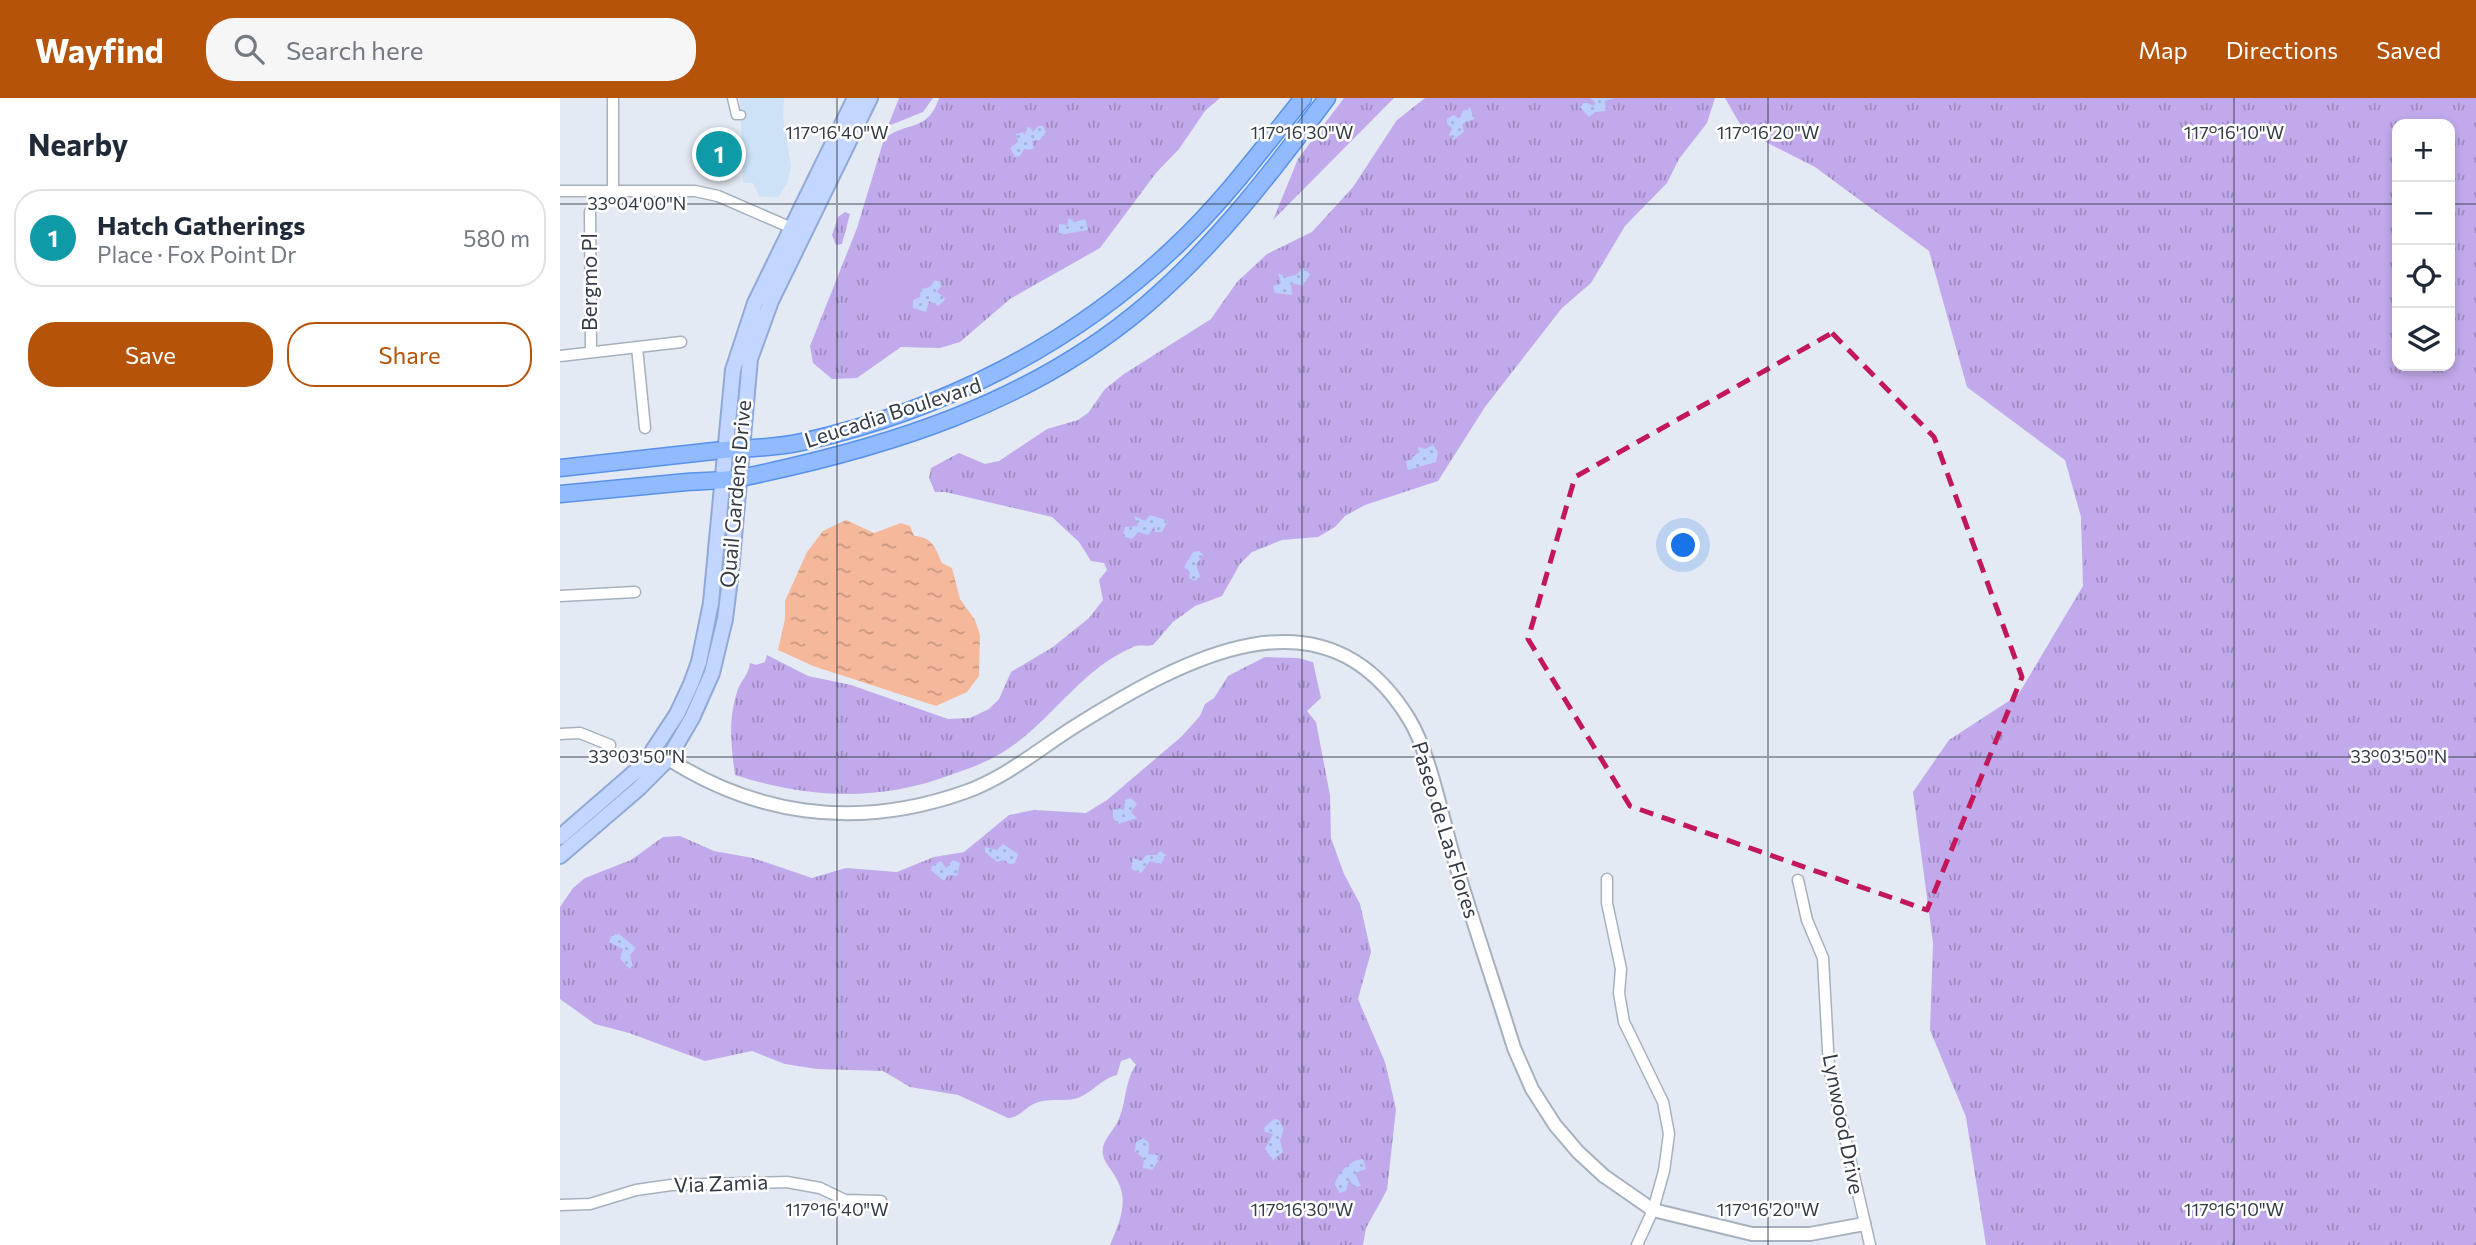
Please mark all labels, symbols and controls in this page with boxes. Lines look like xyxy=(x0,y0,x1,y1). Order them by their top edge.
search box xyxy=(206,18,696,81)
text: Wayfind xyxy=(35,29,164,70)
icon: search xyxy=(230,30,268,68)
text: Search here xyxy=(286,34,423,65)
text: Map xyxy=(2138,35,2188,64)
text: Directions xyxy=(2226,35,2338,64)
text: Saved xyxy=(2376,35,2441,64)
map controls xyxy=(2392,119,2455,371)
button: + xyxy=(2392,119,2455,182)
text: 117°16'40"W xyxy=(785,121,889,143)
text: 117°16'30"W xyxy=(1251,121,1353,143)
text: 117°16'20"W xyxy=(1717,121,1819,143)
text: 117°16'10"W xyxy=(2184,121,2284,143)
text: Nearby xyxy=(28,125,128,162)
pin: 1 xyxy=(696,128,742,180)
button: − xyxy=(2392,182,2455,245)
text: 33°04'00"N xyxy=(588,192,686,214)
text: Hatch Gatherings xyxy=(97,209,305,240)
text: 1 xyxy=(48,224,58,252)
text: 580 m xyxy=(463,224,530,252)
street label: Bergmo Pl xyxy=(576,233,601,331)
text: Place · Fox Point Dr xyxy=(97,240,296,268)
button: locate xyxy=(2392,245,2455,308)
button: layers xyxy=(2392,308,2455,371)
button: Save xyxy=(28,322,273,387)
button: Share xyxy=(287,322,532,387)
street label: Leucadia Boulevard xyxy=(801,371,984,452)
street label: Quail Gardens Drive xyxy=(714,399,755,589)
your location xyxy=(1666,528,1700,562)
street label: Paseo de Las Flores xyxy=(1408,738,1485,921)
text: 33°03'50"N xyxy=(589,745,685,767)
text: 33°03'50"N xyxy=(2351,745,2447,767)
street label: Lynwood Drive xyxy=(1819,1051,1870,1196)
street label: Via Zamia xyxy=(673,1168,769,1197)
text: 117°16'40"W xyxy=(785,1198,889,1220)
text: 117°16'30"W xyxy=(1251,1198,1353,1220)
text: 117°16'20"W xyxy=(1717,1198,1819,1220)
text: 117°16'10"W xyxy=(2184,1198,2284,1220)

